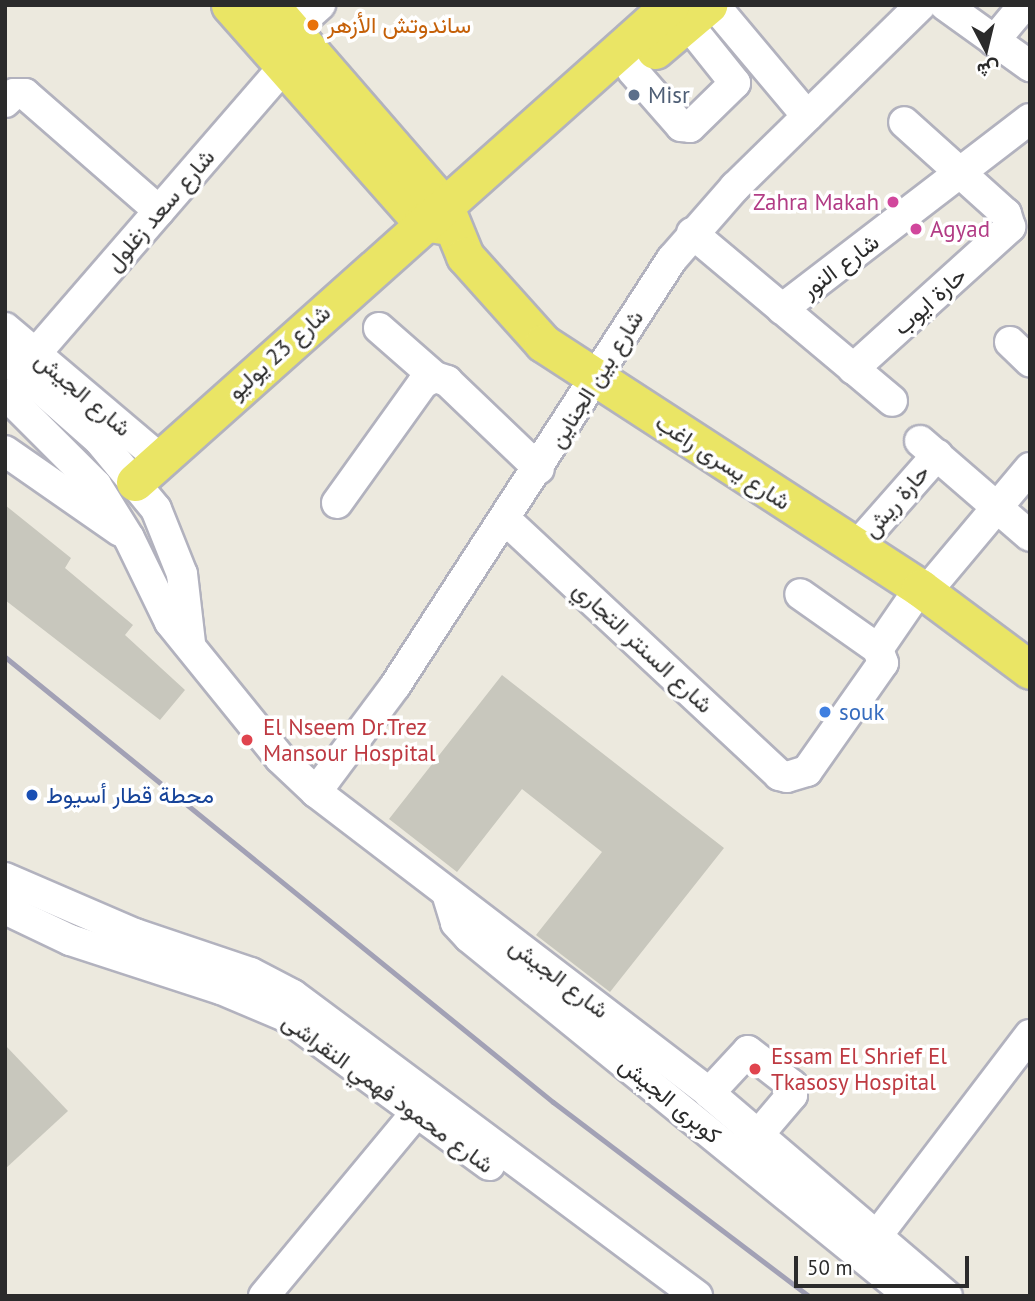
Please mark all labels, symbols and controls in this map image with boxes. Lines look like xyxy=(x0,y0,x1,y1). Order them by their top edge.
place label: ساندوتش الأزهر xyxy=(327,11,471,39)
north arrow xyxy=(951,14,1021,84)
marker: ساندوتش الأزهر xyxy=(305,17,321,33)
text: ش xyxy=(976,57,1001,83)
place label: Misr xyxy=(648,81,690,109)
marker: Misr xyxy=(626,87,642,103)
street label: شارع سعد زغلول xyxy=(100,143,220,277)
place label: Zahra Makah xyxy=(753,188,879,216)
marker: Zahra Makah xyxy=(885,194,901,210)
place label: Agyad xyxy=(930,215,990,243)
marker: Agyad xyxy=(908,221,924,237)
street label: شارع النور xyxy=(796,228,884,304)
street label: حارة ايوب xyxy=(888,261,972,341)
street label: شارع 23 يوليو xyxy=(222,299,336,405)
street label: شارع بين الجناين xyxy=(543,305,649,453)
street label: شارع الجيش xyxy=(29,346,137,442)
street label: شارع يسرى راغب xyxy=(650,408,796,516)
street label: حارة ريش xyxy=(857,459,935,543)
street label: شارع السنتر التجاري xyxy=(567,575,719,719)
place label: souk xyxy=(839,698,884,726)
marker: souk xyxy=(817,704,833,720)
place label: El Nseem Dr.Trez Mansour Hospital xyxy=(263,713,436,767)
marker: El Nseem Dr.Trez Mansour Hospital xyxy=(237,730,257,750)
place label: محطة قطار أسيوط xyxy=(46,781,214,809)
marker: محطة قطار أسيوط xyxy=(24,787,40,803)
street label: شارع الجيش xyxy=(504,932,614,1024)
street label: شارع محمود فهمي النقراشى xyxy=(277,1007,499,1179)
place label: Essam El Shrief El Tkasosy Hospital xyxy=(771,1042,947,1096)
street label: كوبرى الجيش xyxy=(614,1051,726,1149)
marker: Essam El Shrief El Tkasosy Hospital xyxy=(745,1059,765,1079)
scale bar xyxy=(797,1242,972,1286)
text: 50 m xyxy=(807,1254,853,1281)

